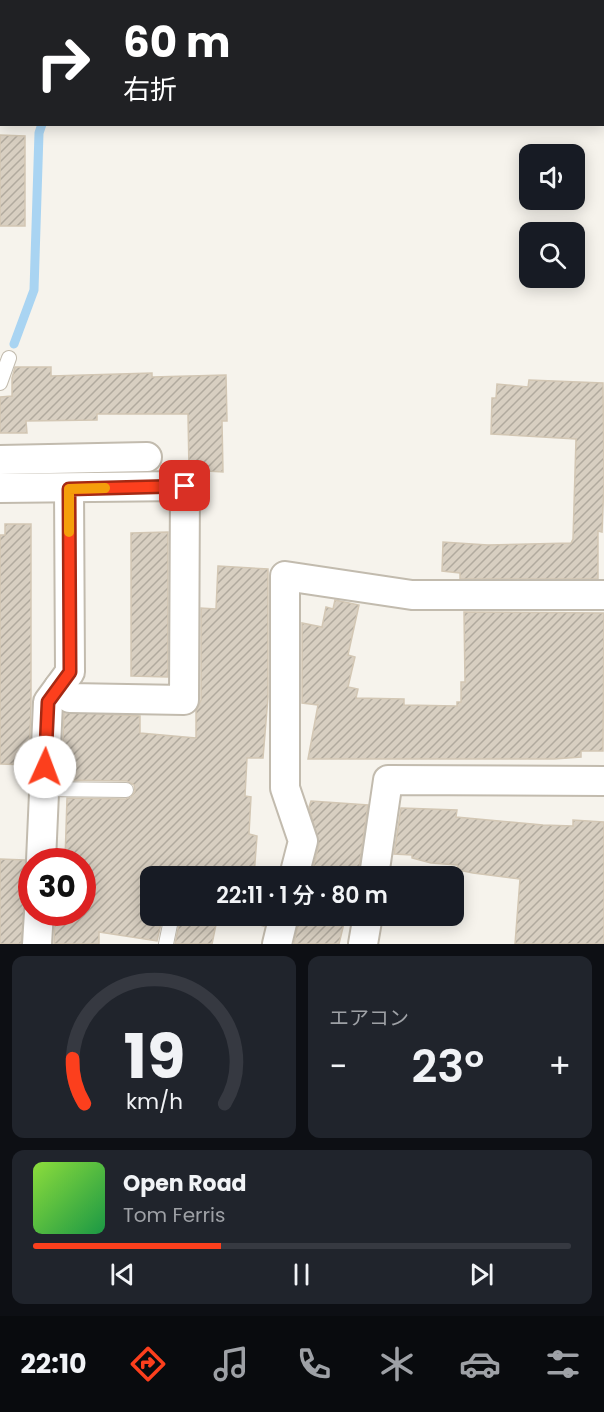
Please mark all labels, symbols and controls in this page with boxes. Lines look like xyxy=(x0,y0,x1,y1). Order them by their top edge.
text: 60 m xyxy=(123,13,231,72)
icon: right xyxy=(24,24,102,102)
text: 右折 xyxy=(123,71,177,108)
map controls xyxy=(519,144,585,288)
button: sound xyxy=(519,144,585,210)
button: search xyxy=(519,222,585,288)
pin xyxy=(159,460,210,511)
icon: arrive xyxy=(168,469,201,502)
position arrow xyxy=(13,735,77,799)
speed limit sign: 30 xyxy=(18,848,96,926)
text: 22:11 · 1 分 · 80 m xyxy=(216,880,388,911)
text: エアコン xyxy=(329,1004,409,1032)
text: 19 xyxy=(123,1012,185,1100)
text: 23° xyxy=(411,1035,484,1098)
text: − xyxy=(329,1043,347,1090)
text: + xyxy=(548,1043,571,1090)
text: km/h xyxy=(125,1086,183,1117)
text: Open Road xyxy=(123,1168,247,1199)
text: Tom Ferris xyxy=(123,1201,225,1229)
icon: previous xyxy=(106,1258,139,1291)
icon: pause xyxy=(285,1258,318,1291)
icon: next xyxy=(465,1258,498,1291)
icon: directions xyxy=(127,1343,169,1385)
icon: music xyxy=(210,1343,252,1385)
icon: phone xyxy=(293,1343,335,1385)
icon: climate xyxy=(376,1343,418,1385)
icon: car xyxy=(459,1343,501,1385)
icon: filters xyxy=(542,1343,584,1385)
text: 22:10 xyxy=(20,1345,87,1382)

